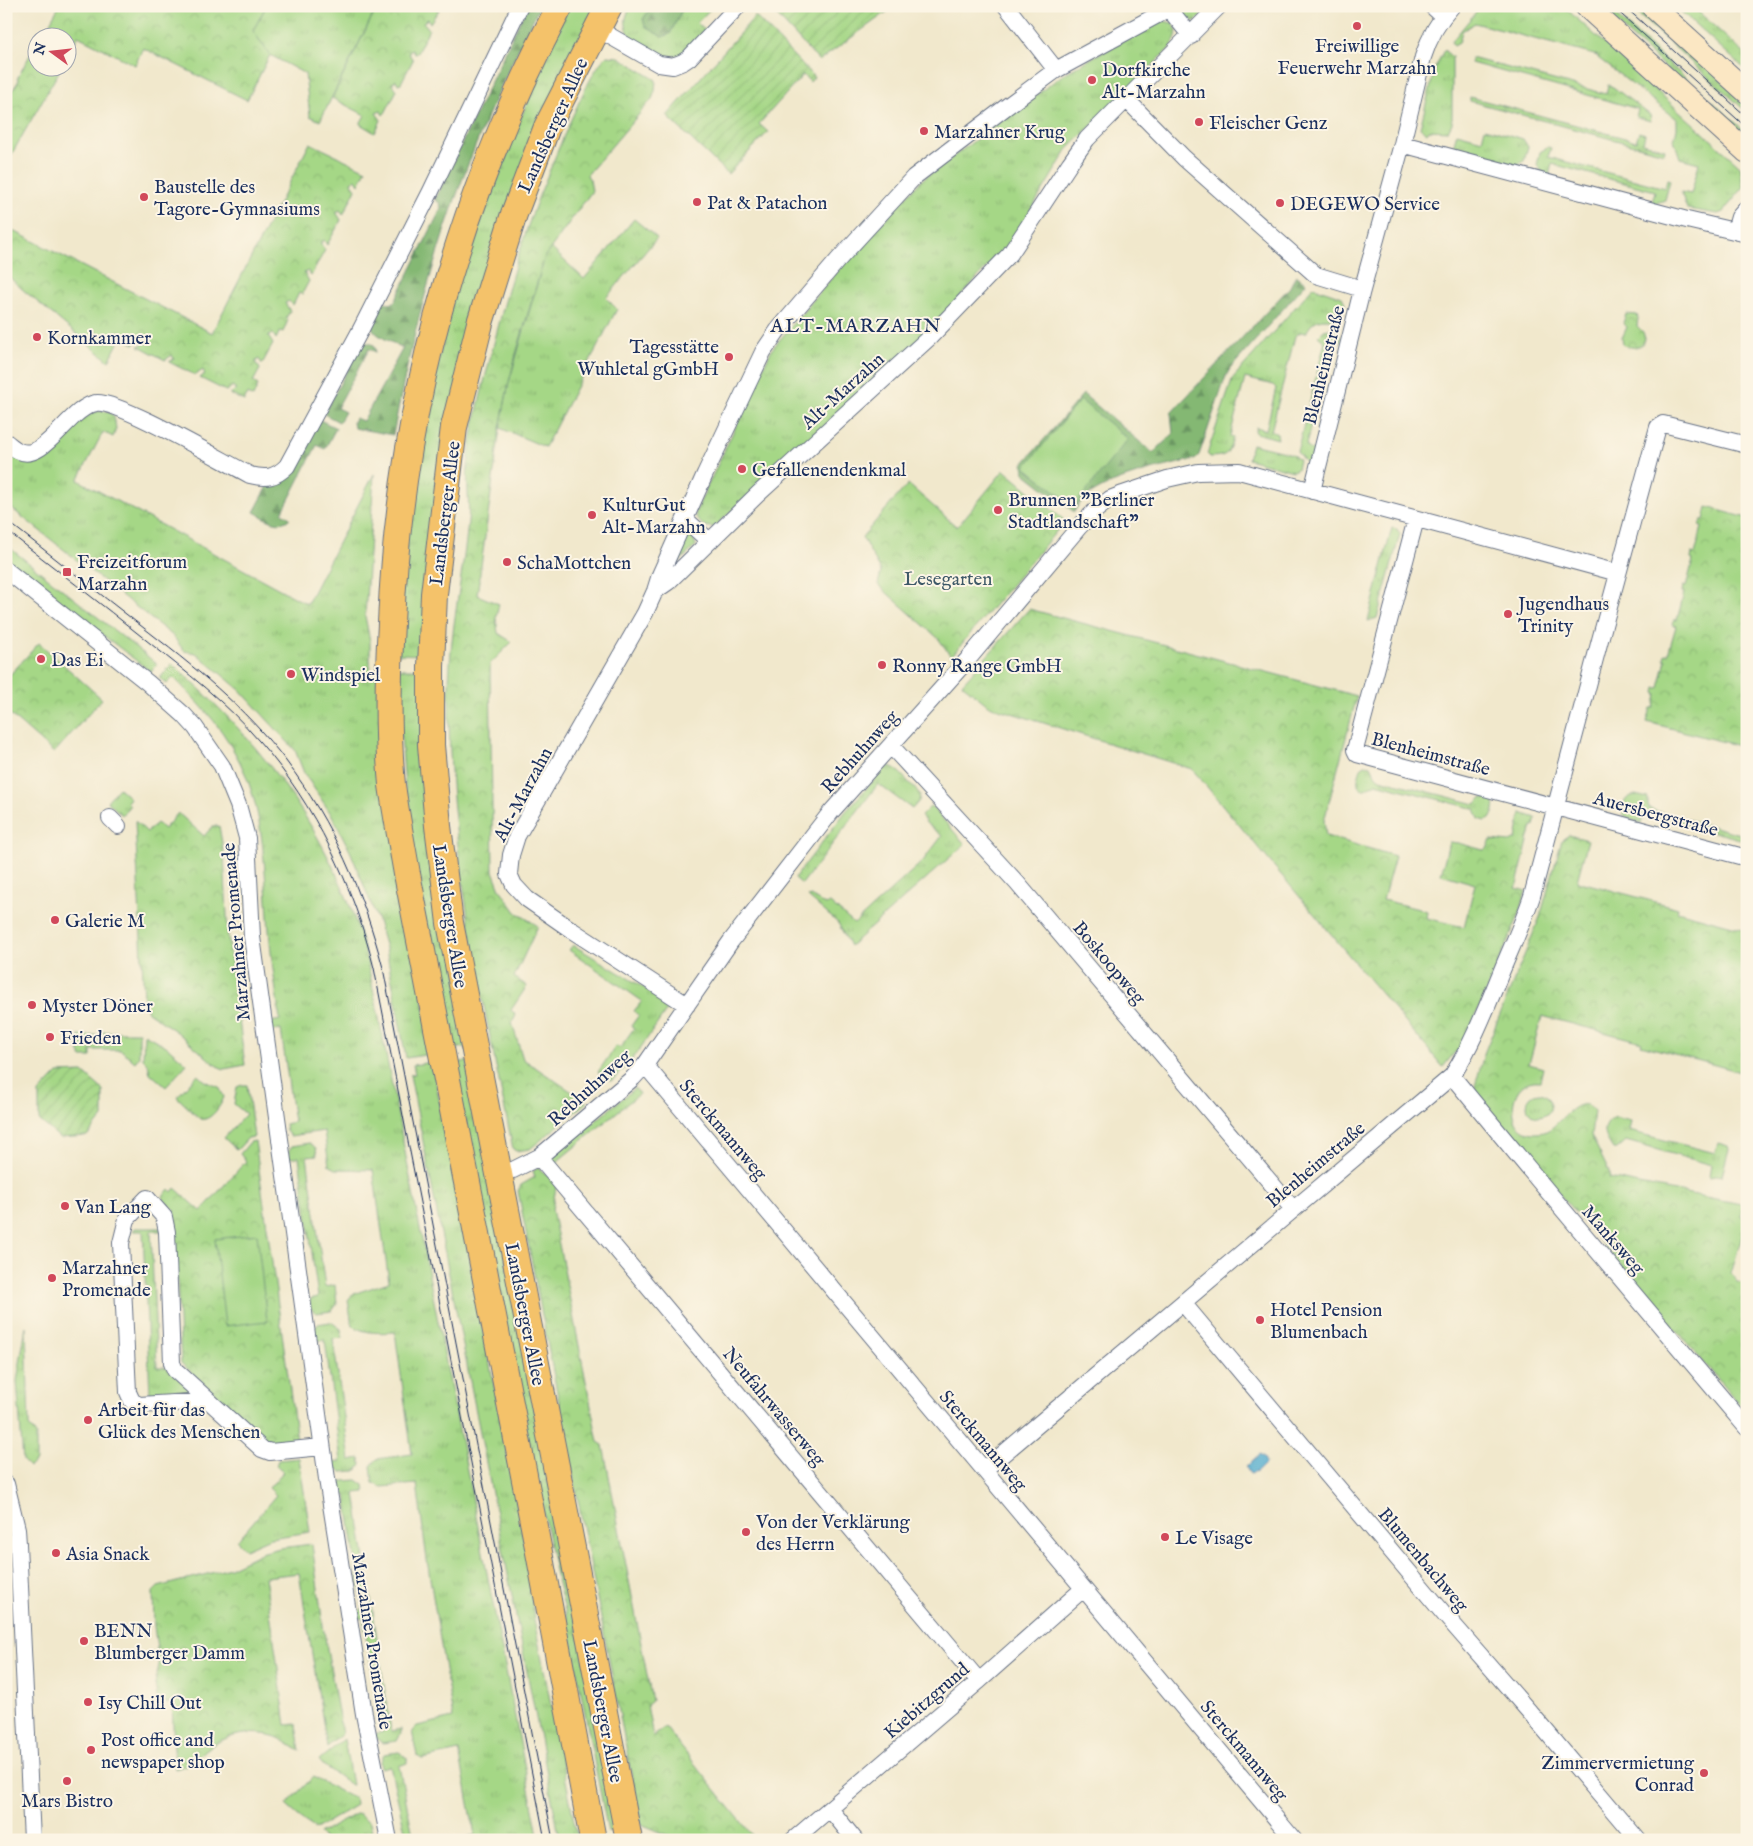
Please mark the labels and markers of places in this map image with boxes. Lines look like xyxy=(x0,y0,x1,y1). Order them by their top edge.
marker: Freiwillige Feuerwehr Marzahn xyxy=(1351,20,1363,32)
place label: Freiwillige Feuerwehr Marzahn xyxy=(1278,35,1436,81)
place label: Dorfkirche Alt-Marzahn xyxy=(1101,59,1206,105)
marker: Dorfkirche Alt-Marzahn xyxy=(1086,74,1098,86)
place label: Fleischer Genz xyxy=(1209,112,1328,136)
marker: Fleischer Genz xyxy=(1193,116,1205,128)
place label: Marzahner Krug xyxy=(934,121,1066,145)
marker: Marzahner Krug xyxy=(918,125,930,137)
place label: Baustelle des Tagore-Gymnasiums xyxy=(154,176,320,222)
marker: Baustelle des Tagore-Gymnasiums xyxy=(138,191,150,203)
place label: Pat & Patachon xyxy=(707,192,827,216)
place label: DEGEWO Service xyxy=(1290,193,1440,217)
marker: Pat & Patachon xyxy=(691,196,703,208)
marker: DEGEWO Service xyxy=(1274,197,1286,209)
place label: Kornkammer xyxy=(47,327,151,351)
marker: Kornkammer xyxy=(31,331,43,343)
place label: Tagesstätte Wuhletal gGmbH xyxy=(577,336,719,382)
marker: Tagesstätte Wuhletal gGmbH xyxy=(723,351,735,363)
place label: Gefallenendenkmal xyxy=(752,459,907,483)
marker: Gefallenendenkmal xyxy=(736,463,748,475)
place label: Brunnen "Berliner Stadtlandschaft" xyxy=(1008,489,1155,535)
place label: KulturGut Alt-Marzahn xyxy=(601,494,706,540)
marker: Brunnen "Berliner Stadtlandschaft" xyxy=(992,504,1004,516)
marker: KulturGut Alt-Marzahn xyxy=(586,509,598,521)
place label: Freizeitforum Marzahn xyxy=(77,551,187,597)
place label: SchaMottchen xyxy=(517,552,631,576)
marker: SchaMottchen xyxy=(501,556,513,568)
marker: Freizeitforum Marzahn xyxy=(61,566,73,578)
place label: Jugendhaus Trinity xyxy=(1516,593,1609,639)
marker: Jugendhaus Trinity xyxy=(1502,608,1514,620)
place label: Das Ei xyxy=(51,649,104,673)
marker: Das Ei xyxy=(35,653,47,665)
place label: Ronny Range GmbH xyxy=(892,655,1062,679)
marker: Ronny Range GmbH xyxy=(876,659,888,671)
place label: Windspiel xyxy=(301,664,381,688)
marker: Windspiel xyxy=(285,668,297,680)
place label: Galerie M xyxy=(65,910,145,934)
marker: Galerie M xyxy=(49,914,61,926)
place label: Myster Döner xyxy=(42,995,153,1019)
marker: Myster Döner xyxy=(26,999,38,1011)
place label: Frieden xyxy=(60,1027,121,1051)
marker: Frieden xyxy=(44,1031,56,1043)
place label: Van Lang xyxy=(74,1196,152,1220)
marker: Van Lang xyxy=(59,1200,71,1212)
place label: Marzahner Promenade xyxy=(62,1257,151,1303)
marker: Marzahner Promenade xyxy=(46,1272,58,1284)
place label: Hotel Pension Blumenbach xyxy=(1270,1299,1382,1345)
marker: Hotel Pension Blumenbach xyxy=(1254,1314,1266,1326)
place label: Arbeit für das Glück des Menschen xyxy=(97,1399,260,1445)
marker: Arbeit für das Glück des Menschen xyxy=(82,1414,94,1426)
place label: Von der Verklärung des Herrn xyxy=(755,1511,910,1557)
marker: Von der Verklärung des Herrn xyxy=(740,1526,752,1538)
place label: Le Visage xyxy=(1175,1527,1253,1551)
marker: Le Visage xyxy=(1159,1531,1171,1543)
place label: Asia Snack xyxy=(65,1543,150,1567)
marker: Asia Snack xyxy=(50,1547,62,1559)
place label: BENN Blumberger Damm xyxy=(94,1620,245,1666)
marker: BENN Blumberger Damm xyxy=(78,1635,90,1647)
place label: Isy Chill Out xyxy=(98,1692,202,1716)
marker: Isy Chill Out xyxy=(82,1696,94,1708)
place label: Post office and newspaper shop xyxy=(101,1729,225,1775)
marker: Post office and newspaper shop xyxy=(85,1744,97,1756)
place label: Zimmervermietung Conrad xyxy=(1541,1752,1695,1798)
marker: Zimmervermietung Conrad xyxy=(1698,1767,1710,1779)
marker: Mars Bistro xyxy=(61,1775,73,1787)
place label: Mars Bistro xyxy=(21,1790,113,1814)

